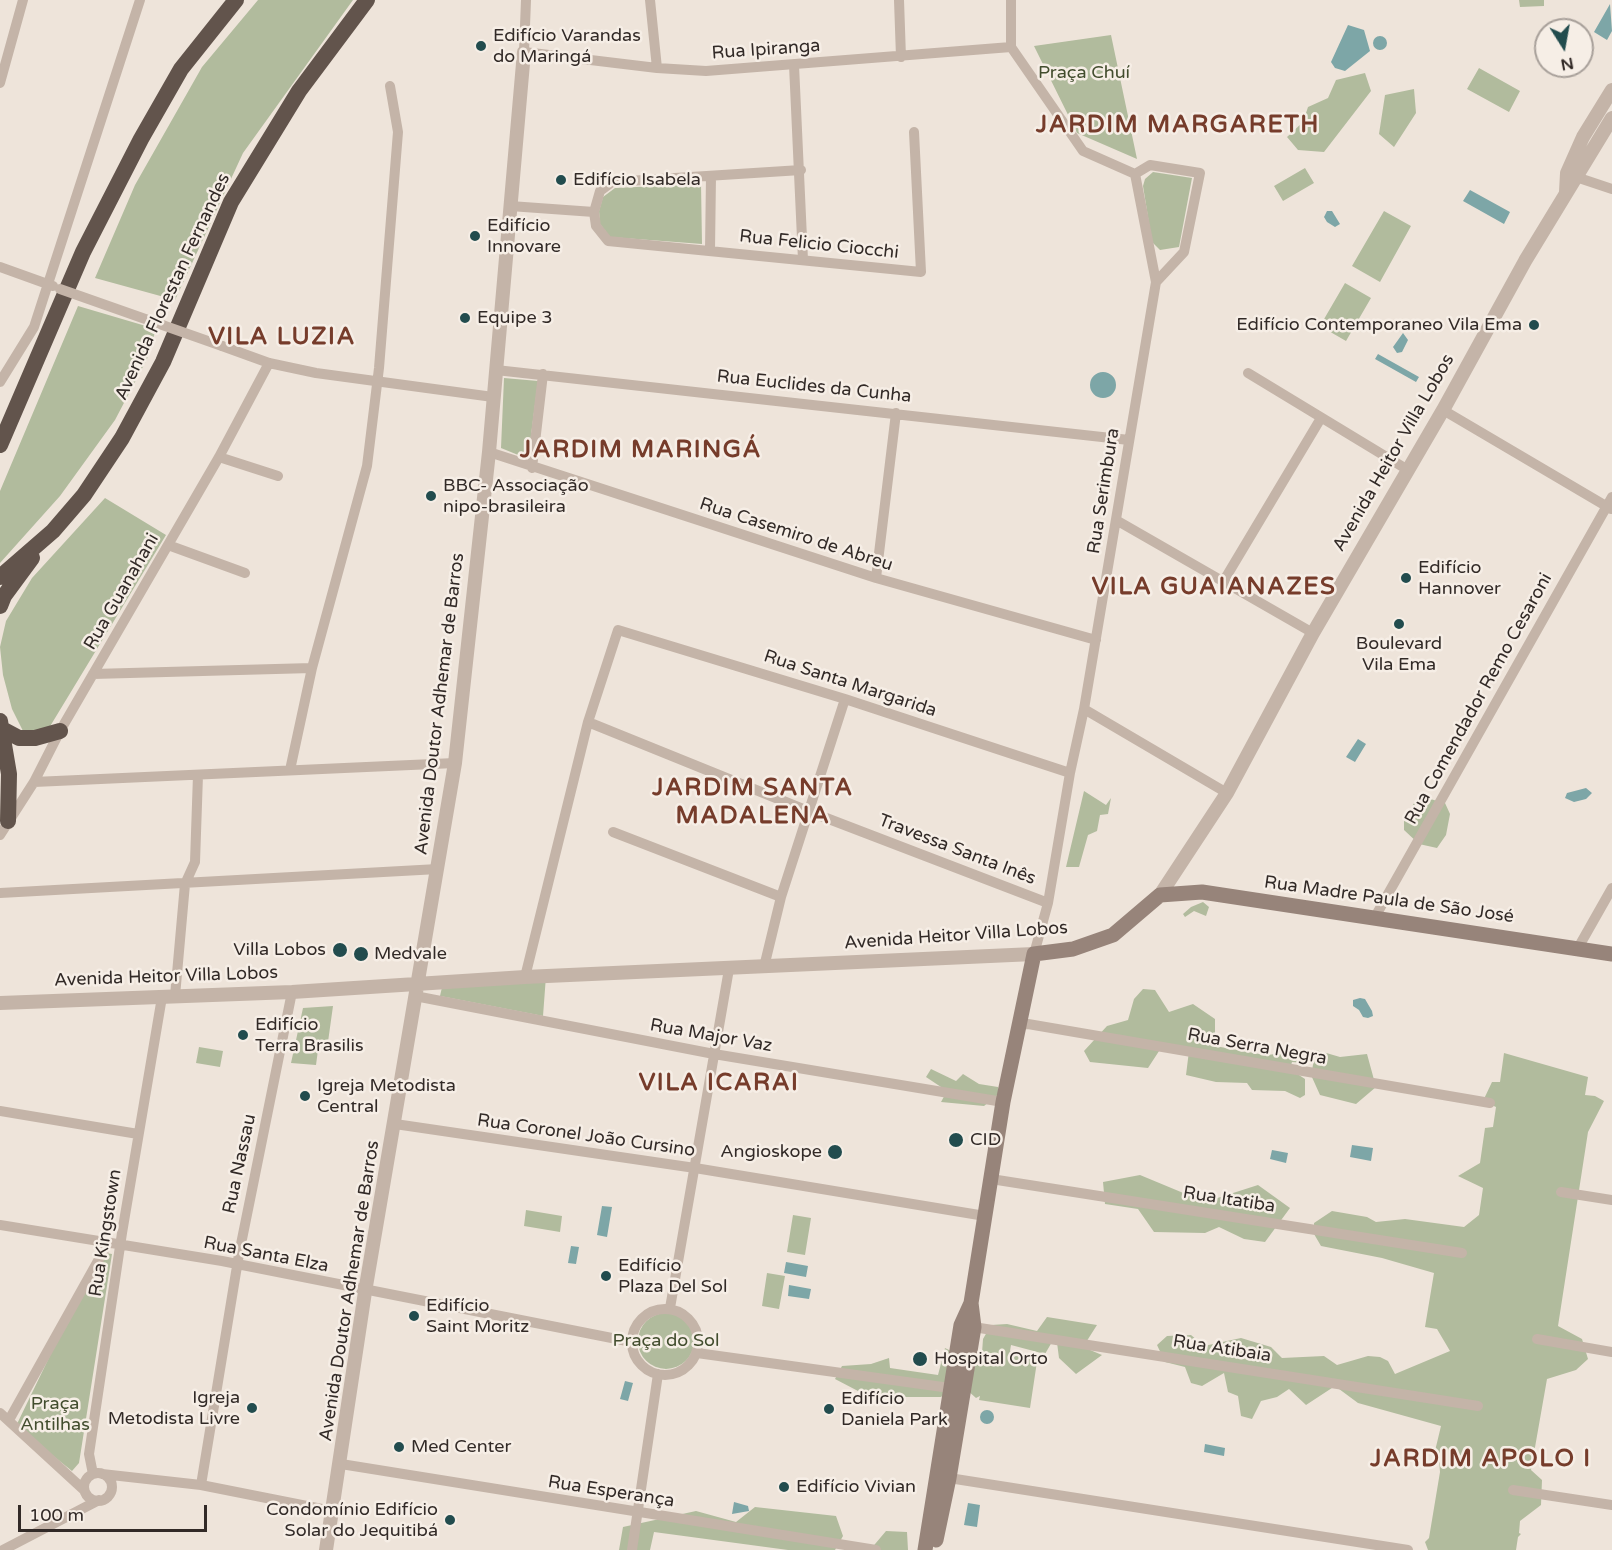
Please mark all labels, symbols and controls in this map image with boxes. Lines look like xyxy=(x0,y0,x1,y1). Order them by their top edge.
north arrow xyxy=(1534,18,1594,78)
place label: Edifício Varandas do Maringá xyxy=(493,25,641,68)
street label: Rua Ipiranga xyxy=(711,35,821,65)
marker: Edifício Varandas do Maringá xyxy=(474,39,488,53)
text: N xyxy=(1559,53,1575,75)
park label: Praça Chuí xyxy=(1038,62,1130,84)
district label: JARDIM MARGARETH xyxy=(1036,112,1320,140)
place label: Edifício Isabela xyxy=(573,169,701,191)
street label: Avenida Florestan Fernandes xyxy=(111,170,235,404)
marker: Edifício Isabela xyxy=(554,173,568,187)
place label: Edifício Innovare xyxy=(487,215,561,258)
street label: Rua Felicio Ciocchi xyxy=(738,226,900,264)
marker: Edifício Innovare xyxy=(468,229,482,243)
place label: Equipe 3 xyxy=(477,307,553,329)
marker: Equipe 3 xyxy=(458,311,472,325)
place label: Edifício Contemporaneo Vila Ema xyxy=(1236,314,1522,336)
marker: Edifício Contemporaneo Vila Ema xyxy=(1527,318,1541,332)
district label: VILA LUZIA xyxy=(208,324,356,352)
street label: Avenida Heitor Villa Lobos xyxy=(1329,351,1459,555)
street label: Rua Euclides da Cunha xyxy=(716,366,912,408)
street label: Rua Serimbura xyxy=(1083,427,1125,555)
district label: JARDIM MARINGÁ xyxy=(520,437,762,465)
place label: BBC- Associação nipo-brasileira xyxy=(443,475,589,518)
marker: BBC- Associação nipo-brasileira xyxy=(424,489,438,503)
street label: Rua Casemiro de Abreu xyxy=(697,494,895,576)
street label: Rua Guanahani xyxy=(80,530,164,654)
street label: Avenida Doutor Adhemar de Barros xyxy=(411,552,469,856)
place label: Edifício Hannover xyxy=(1418,557,1501,600)
street label: Rua Comendador Remo Cesaroni xyxy=(1401,570,1557,828)
marker: Edifício Hannover xyxy=(1399,571,1413,585)
district label: VILA GUAIANAZES xyxy=(1092,574,1336,602)
marker: Boulevard Vila Ema xyxy=(1392,617,1406,631)
place label: Boulevard Vila Ema xyxy=(1356,633,1442,676)
street label: Rua Santa Margarida xyxy=(761,646,939,722)
district label: JARDIM SANTA MADALENA xyxy=(652,775,854,831)
street label: Travessa Santa Inês xyxy=(875,810,1039,890)
street label: Rua Madre Paula de São José xyxy=(1263,872,1515,928)
street label: Avenida Heitor Villa Lobos xyxy=(843,917,1069,955)
place label: Villa Lobos xyxy=(233,939,326,961)
marker: Villa Lobos xyxy=(331,941,349,959)
place label: Medvale xyxy=(374,943,447,965)
marker: Medvale xyxy=(352,945,370,963)
street label: Avenida Heitor Villa Lobos xyxy=(54,962,278,992)
place label: Edifício Terra Brasilis xyxy=(255,1014,364,1056)
street label: Rua Major Vaz xyxy=(648,1015,774,1057)
street label: Rua Serra Negra xyxy=(1186,1024,1328,1070)
marker: Edifício Terra Brasilis xyxy=(236,1028,250,1042)
district label: VILA ICARAI xyxy=(639,1070,799,1098)
place label: Igreja Metodista Central xyxy=(317,1075,456,1118)
marker: Igreja Metodista Central xyxy=(298,1089,312,1103)
street label: Rua Coronel João Cursino xyxy=(476,1110,696,1162)
street label: Rua Nassau xyxy=(219,1112,261,1216)
place label: CID xyxy=(970,1129,1001,1151)
marker: CID xyxy=(947,1131,965,1149)
street label: Avenida Doutor Adhemar de Barros xyxy=(316,1139,384,1443)
place label: Angioskope xyxy=(720,1141,822,1163)
marker: Angioskope xyxy=(826,1143,844,1161)
street label: Rua Kingstown xyxy=(85,1168,127,1298)
street label: Rua Itatiba xyxy=(1181,1182,1277,1218)
street label: Rua Santa Elza xyxy=(201,1232,331,1278)
place label: Edifício Plaza Del Sol xyxy=(618,1255,727,1298)
marker: Edifício Plaza Del Sol xyxy=(599,1269,613,1283)
place label: Edifício Saint Moritz xyxy=(426,1295,529,1338)
marker: Edifício Saint Moritz xyxy=(407,1309,421,1323)
park label: Praça do Sol xyxy=(613,1330,719,1352)
street label: Rua Atibaia xyxy=(1171,1331,1273,1367)
place label: Hospital Orto xyxy=(934,1348,1048,1370)
marker: Hospital Orto xyxy=(911,1350,929,1368)
place label: Igreja Metodista Livre xyxy=(108,1387,240,1430)
place label: Edifício Daniela Park xyxy=(841,1388,948,1430)
park label: Praça Antilhas xyxy=(20,1393,90,1436)
marker: Igreja Metodista Livre xyxy=(245,1401,259,1415)
marker: Edifício Daniela Park xyxy=(822,1402,836,1416)
place label: Med Center xyxy=(411,1436,511,1458)
marker: Med Center xyxy=(392,1440,406,1454)
district label: JARDIM APOLO I xyxy=(1370,1446,1592,1474)
street label: Rua Esperança xyxy=(546,1471,676,1513)
place label: Edifício Vivian xyxy=(796,1476,916,1498)
marker: Edifício Vivian xyxy=(777,1480,791,1494)
scale bar xyxy=(21,1493,210,1531)
place label: Condomínio Edifício Solar do Jequitibá xyxy=(266,1499,438,1541)
text: 100 m xyxy=(29,1504,84,1526)
marker: Condomínio Edifício Solar do Jequitibá xyxy=(443,1513,457,1527)

